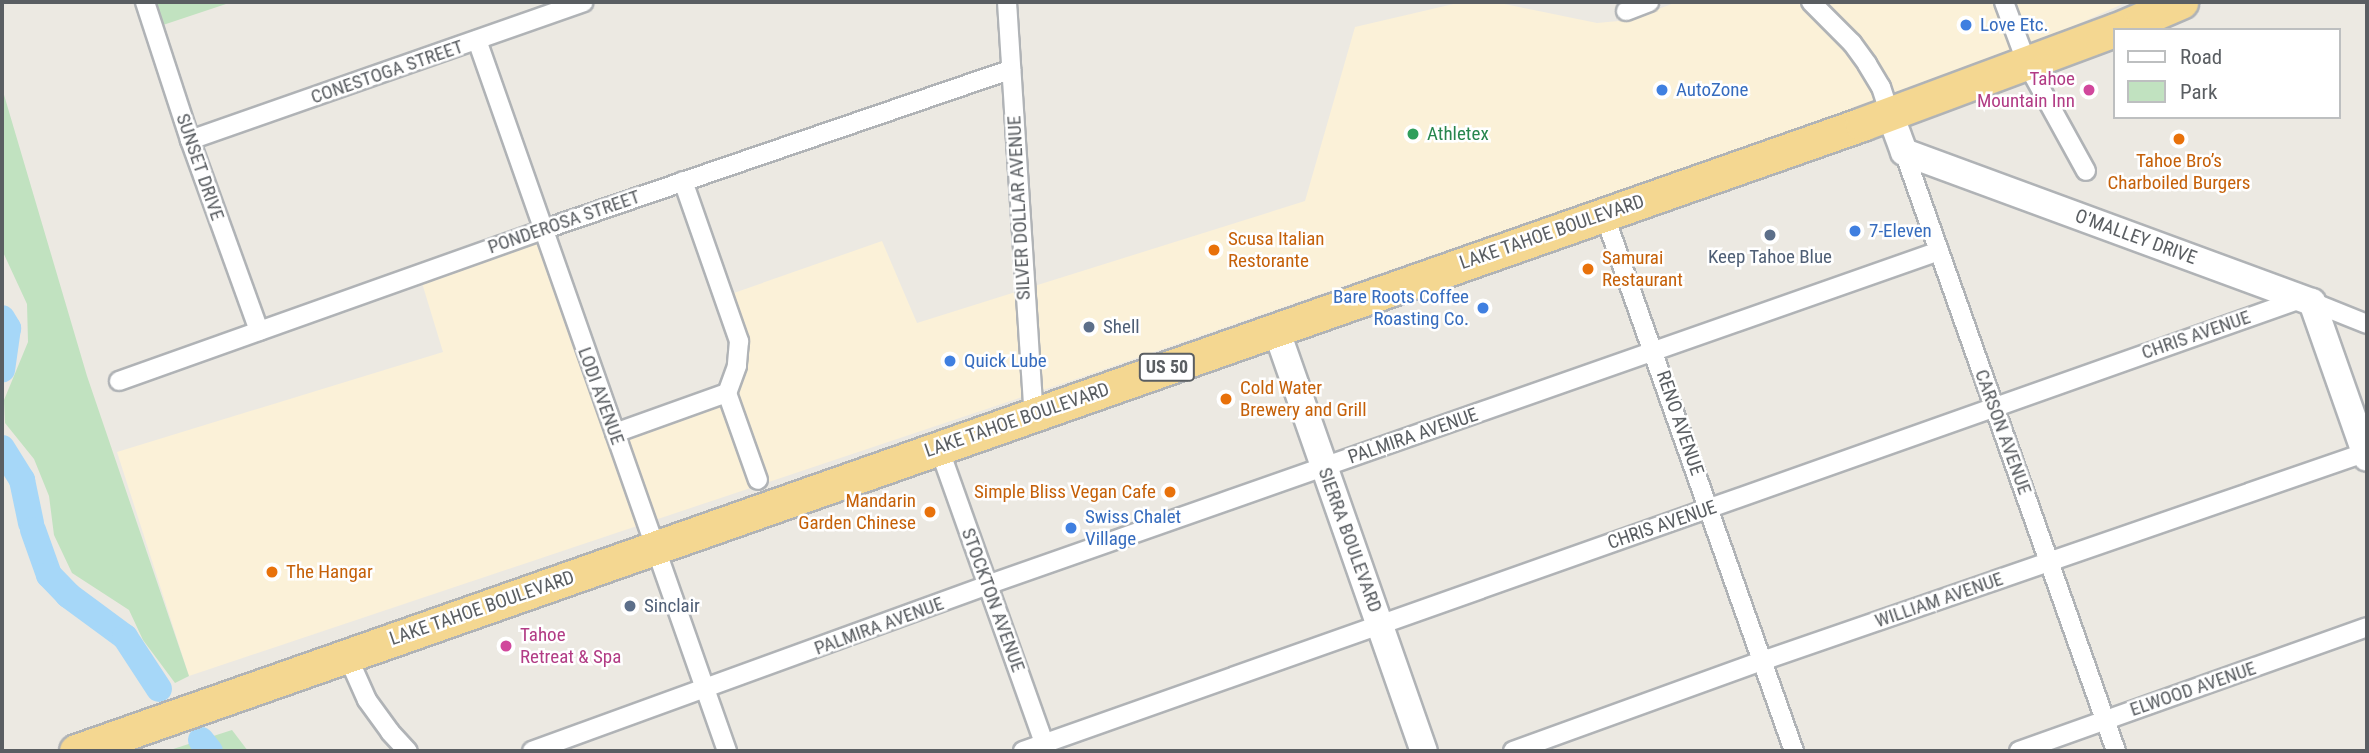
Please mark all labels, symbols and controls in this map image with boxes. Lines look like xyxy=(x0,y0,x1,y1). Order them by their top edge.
place label: Love Etc. xyxy=(1980,14,2049,36)
marker: Love Etc. xyxy=(1958,17,1974,33)
legend xyxy=(2114,28,2341,119)
street label: CONESTOGA STREET xyxy=(308,35,466,109)
text: Road xyxy=(2180,45,2222,69)
place label: Tahoe Mountain Inn xyxy=(1977,68,2075,112)
place label: AutoZone xyxy=(1676,79,1748,101)
text: Park xyxy=(2180,80,2217,104)
marker: AutoZone xyxy=(1654,82,1670,98)
marker: Tahoe Mountain Inn xyxy=(2081,82,2097,98)
street label: SUNSET DRIVE xyxy=(171,110,229,224)
street label: SILVER DOLLAR AVENUE xyxy=(1003,115,1035,301)
place label: Athletex xyxy=(1427,123,1489,145)
marker: Athletex xyxy=(1405,126,1421,142)
marker: Tahoe Bro’s Charboiled Burgers xyxy=(2171,131,2187,147)
place label: Tahoe Bro’s Charboiled Burgers xyxy=(2107,150,2251,194)
street label: PONDEROSA STREET xyxy=(485,185,643,259)
street label: LAKE TAHOE BOULEVARD xyxy=(1456,190,1648,274)
street label: O'MALLEY DRIVE xyxy=(2072,204,2200,270)
place label: 7-Eleven xyxy=(1869,220,1932,242)
marker: 7-Eleven xyxy=(1847,223,1863,239)
marker: Keep Tahoe Blue xyxy=(1762,227,1778,243)
place label: Scusa Italian Restorante xyxy=(1228,228,1324,272)
marker: Scusa Italian Restorante xyxy=(1206,242,1222,258)
place label: Keep Tahoe Blue xyxy=(1708,246,1832,268)
place label: Samurai Restaurant xyxy=(1602,247,1683,291)
marker: Samurai Restaurant xyxy=(1580,261,1596,277)
place label: Bare Roots Coffee Roasting Co. xyxy=(1333,286,1469,330)
marker: Bare Roots Coffee Roasting Co. xyxy=(1475,300,1491,316)
street label: CHRIS AVENUE xyxy=(2139,306,2253,364)
place label: Shell xyxy=(1103,316,1140,338)
marker: Shell xyxy=(1081,319,1097,335)
street label: LODI AVENUE xyxy=(573,344,629,448)
place label: Quick Lube xyxy=(964,350,1047,372)
road number: US 50 xyxy=(1137,352,1197,382)
marker: Quick Lube xyxy=(942,353,958,369)
street label: CARSON AVENUE xyxy=(1970,366,2036,498)
street label: RENO AVENUE xyxy=(1651,368,1709,478)
place label: Cold Water Brewery and Grill xyxy=(1240,377,1367,421)
street label: LAKE TAHOE BOULEVARD xyxy=(921,378,1113,462)
marker: Cold Water Brewery and Grill xyxy=(1218,391,1234,407)
street label: PALMIRA AVENUE xyxy=(1345,403,1481,469)
street label: SIERRA BOULEVARD xyxy=(1313,465,1387,615)
place label: Simple Bliss Vegan Cafe xyxy=(974,481,1156,503)
marker: Simple Bliss Vegan Cafe xyxy=(1162,484,1178,500)
place label: Mandarin Garden Chinese xyxy=(798,490,916,534)
street label: CHRIS AVENUE xyxy=(1605,496,1719,554)
marker: Mandarin Garden Chinese xyxy=(922,504,938,520)
place label: Swiss Chalet Village xyxy=(1085,506,1181,550)
marker: Swiss Chalet Village xyxy=(1063,520,1079,536)
street label: STOCKTON AVENUE xyxy=(956,525,1030,675)
place label: The Hangar xyxy=(286,561,373,583)
marker: The Hangar xyxy=(264,564,280,580)
street label: LAKE TAHOE BOULEVARD xyxy=(386,566,578,650)
street label: WILLIAM AVENUE xyxy=(1872,567,2006,633)
street label: PALMIRA AVENUE xyxy=(811,592,947,660)
place label: Sinclair xyxy=(644,595,700,617)
marker: Sinclair xyxy=(622,598,638,614)
place label: Tahoe Retreat & Spa xyxy=(520,624,621,668)
marker: Tahoe Retreat & Spa xyxy=(498,638,514,654)
street label: ELWOOD AVENUE xyxy=(2127,657,2259,721)

